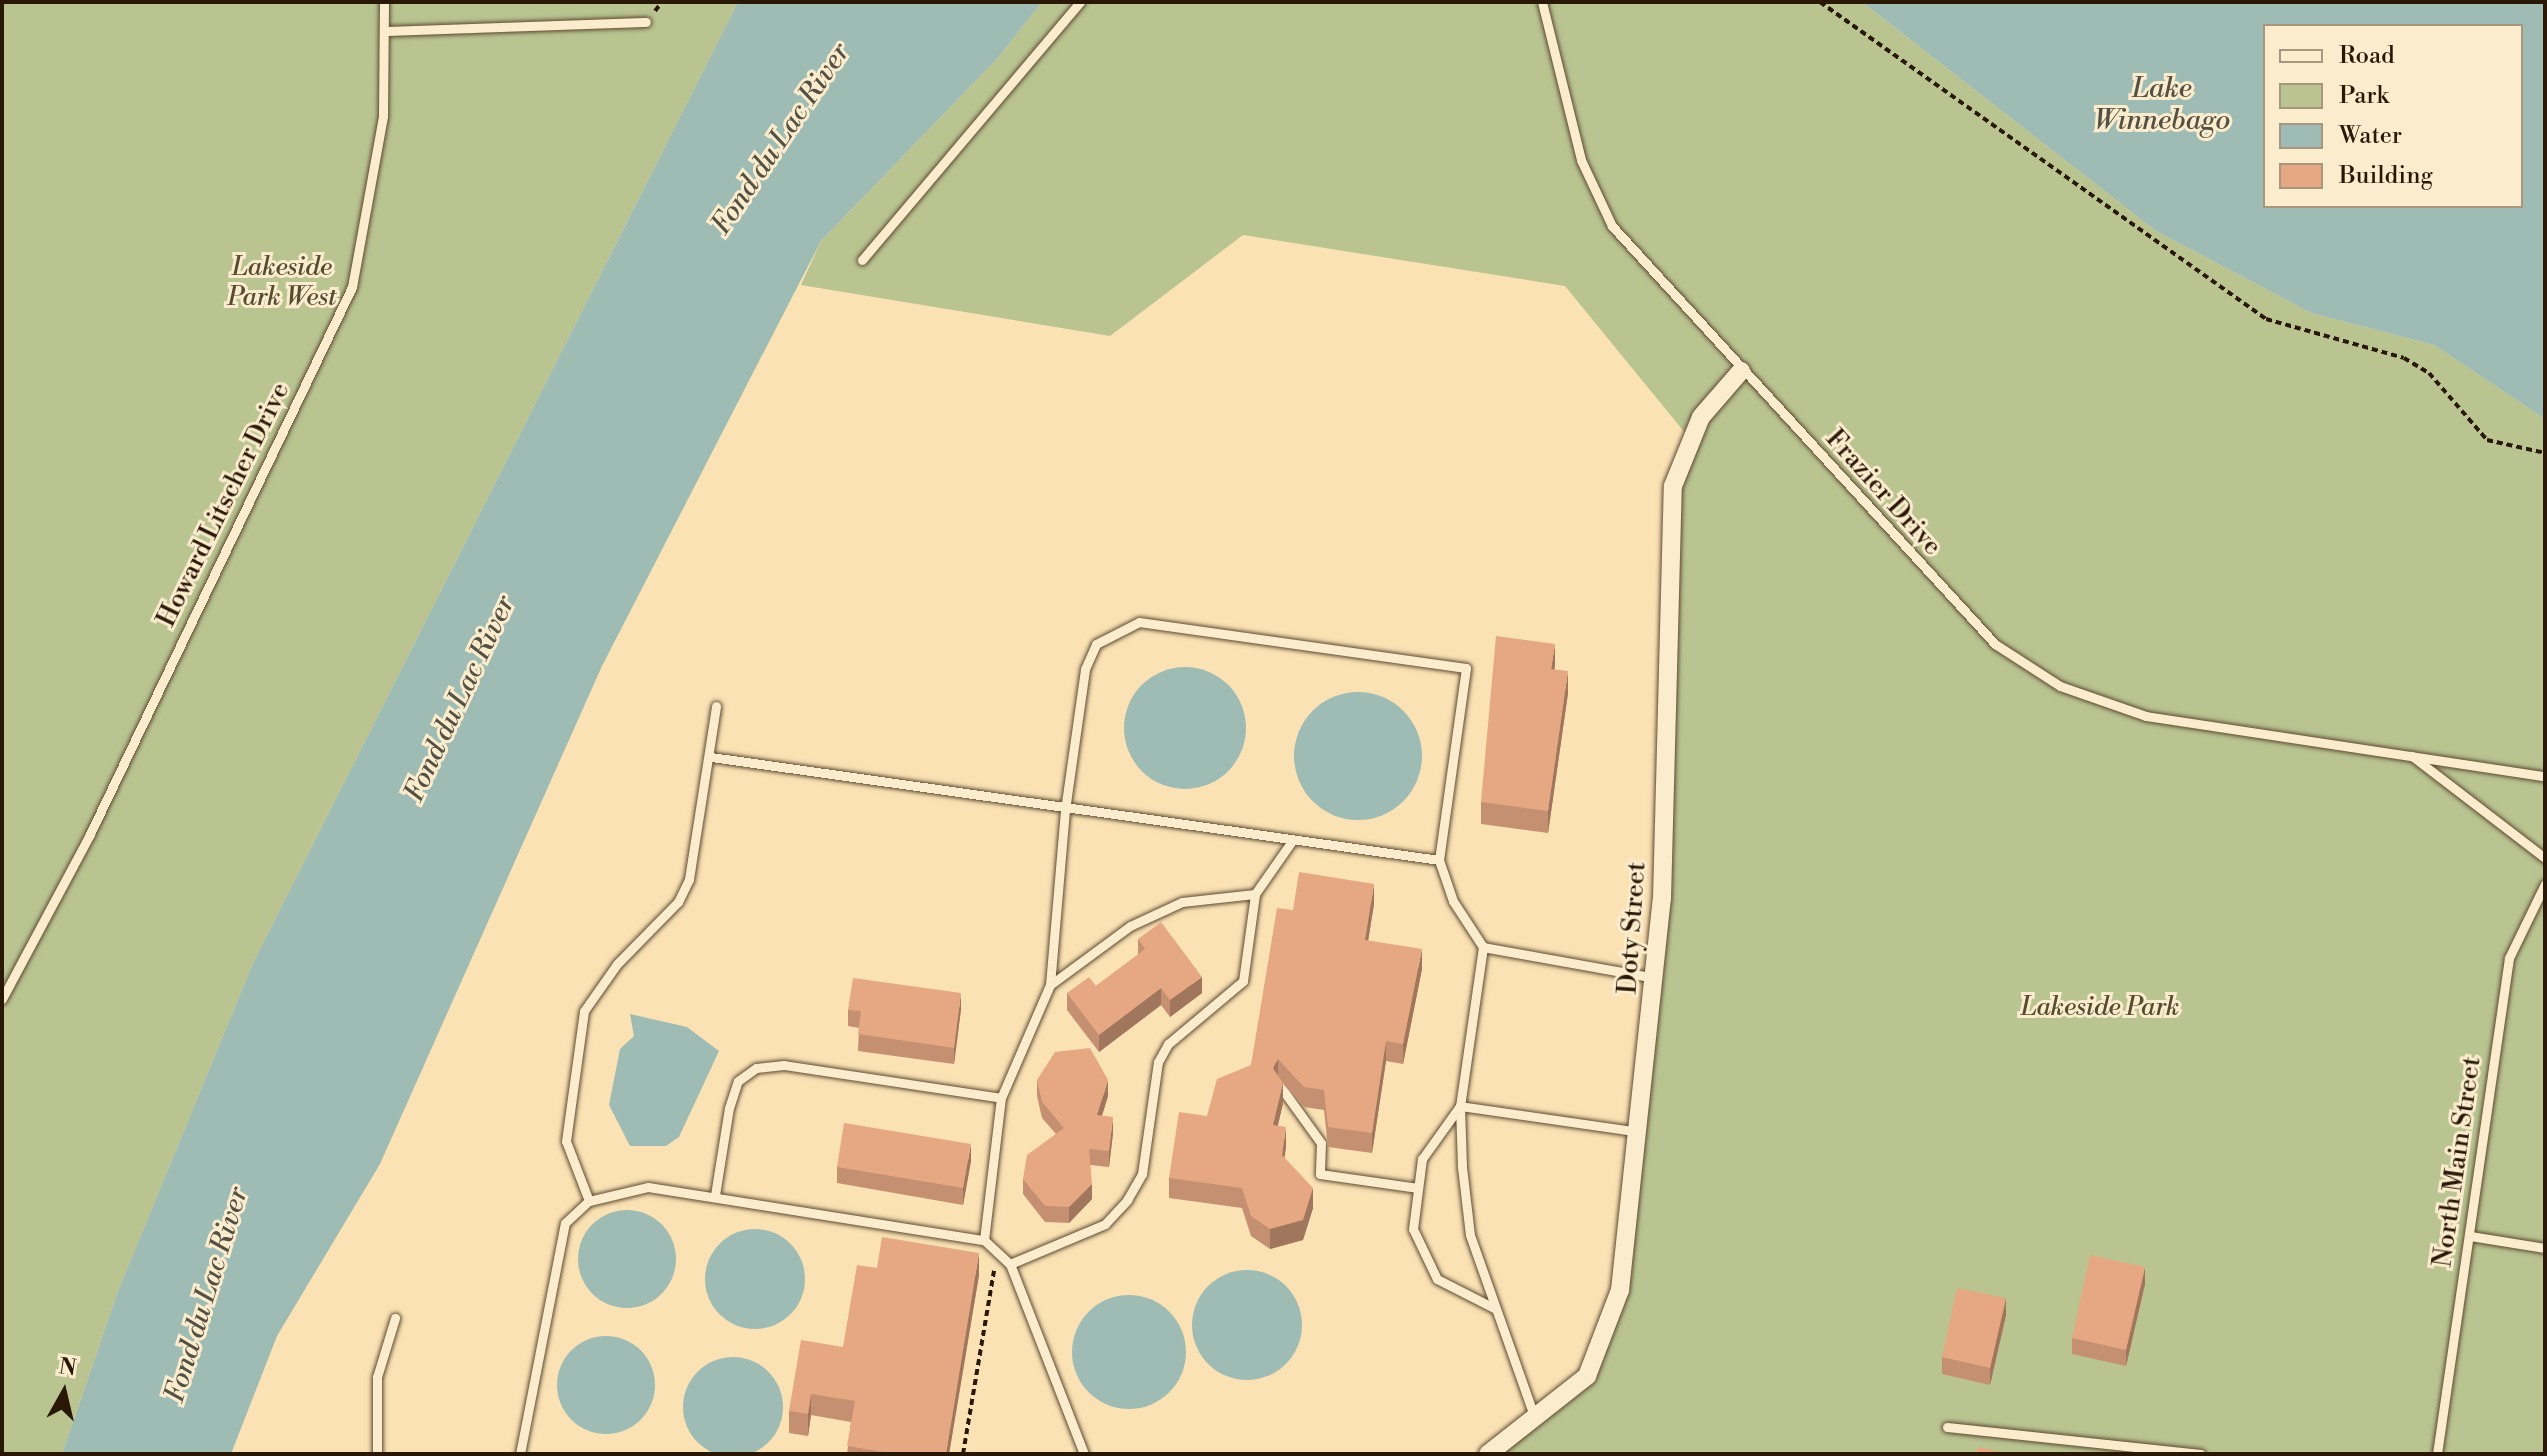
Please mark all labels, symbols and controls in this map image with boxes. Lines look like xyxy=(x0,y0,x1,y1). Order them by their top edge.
legend xyxy=(2263,24,2523,208)
water label: Fond du Lac River xyxy=(705,37,857,241)
text: Road xyxy=(2339,41,2395,71)
water label: Lake Winnebago xyxy=(2094,72,2230,138)
text: Park xyxy=(2339,81,2389,111)
text: Water xyxy=(2339,121,2402,151)
text: Building xyxy=(2339,161,2433,191)
park label: Lakeside Park West xyxy=(227,252,337,314)
street label: Howard Litscher Drive xyxy=(151,378,297,632)
street label: Frazier Drive xyxy=(1819,424,1947,562)
water label: Fond du Lac River xyxy=(397,590,523,808)
street label: Doty Street xyxy=(1613,861,1653,995)
park label: Lakeside Park xyxy=(2021,992,2179,1024)
street label: North Main Street xyxy=(2428,1055,2488,1269)
water label: Fond du Lac River xyxy=(158,1183,256,1407)
north arrow xyxy=(24,1352,104,1432)
text: N xyxy=(57,1353,78,1382)

